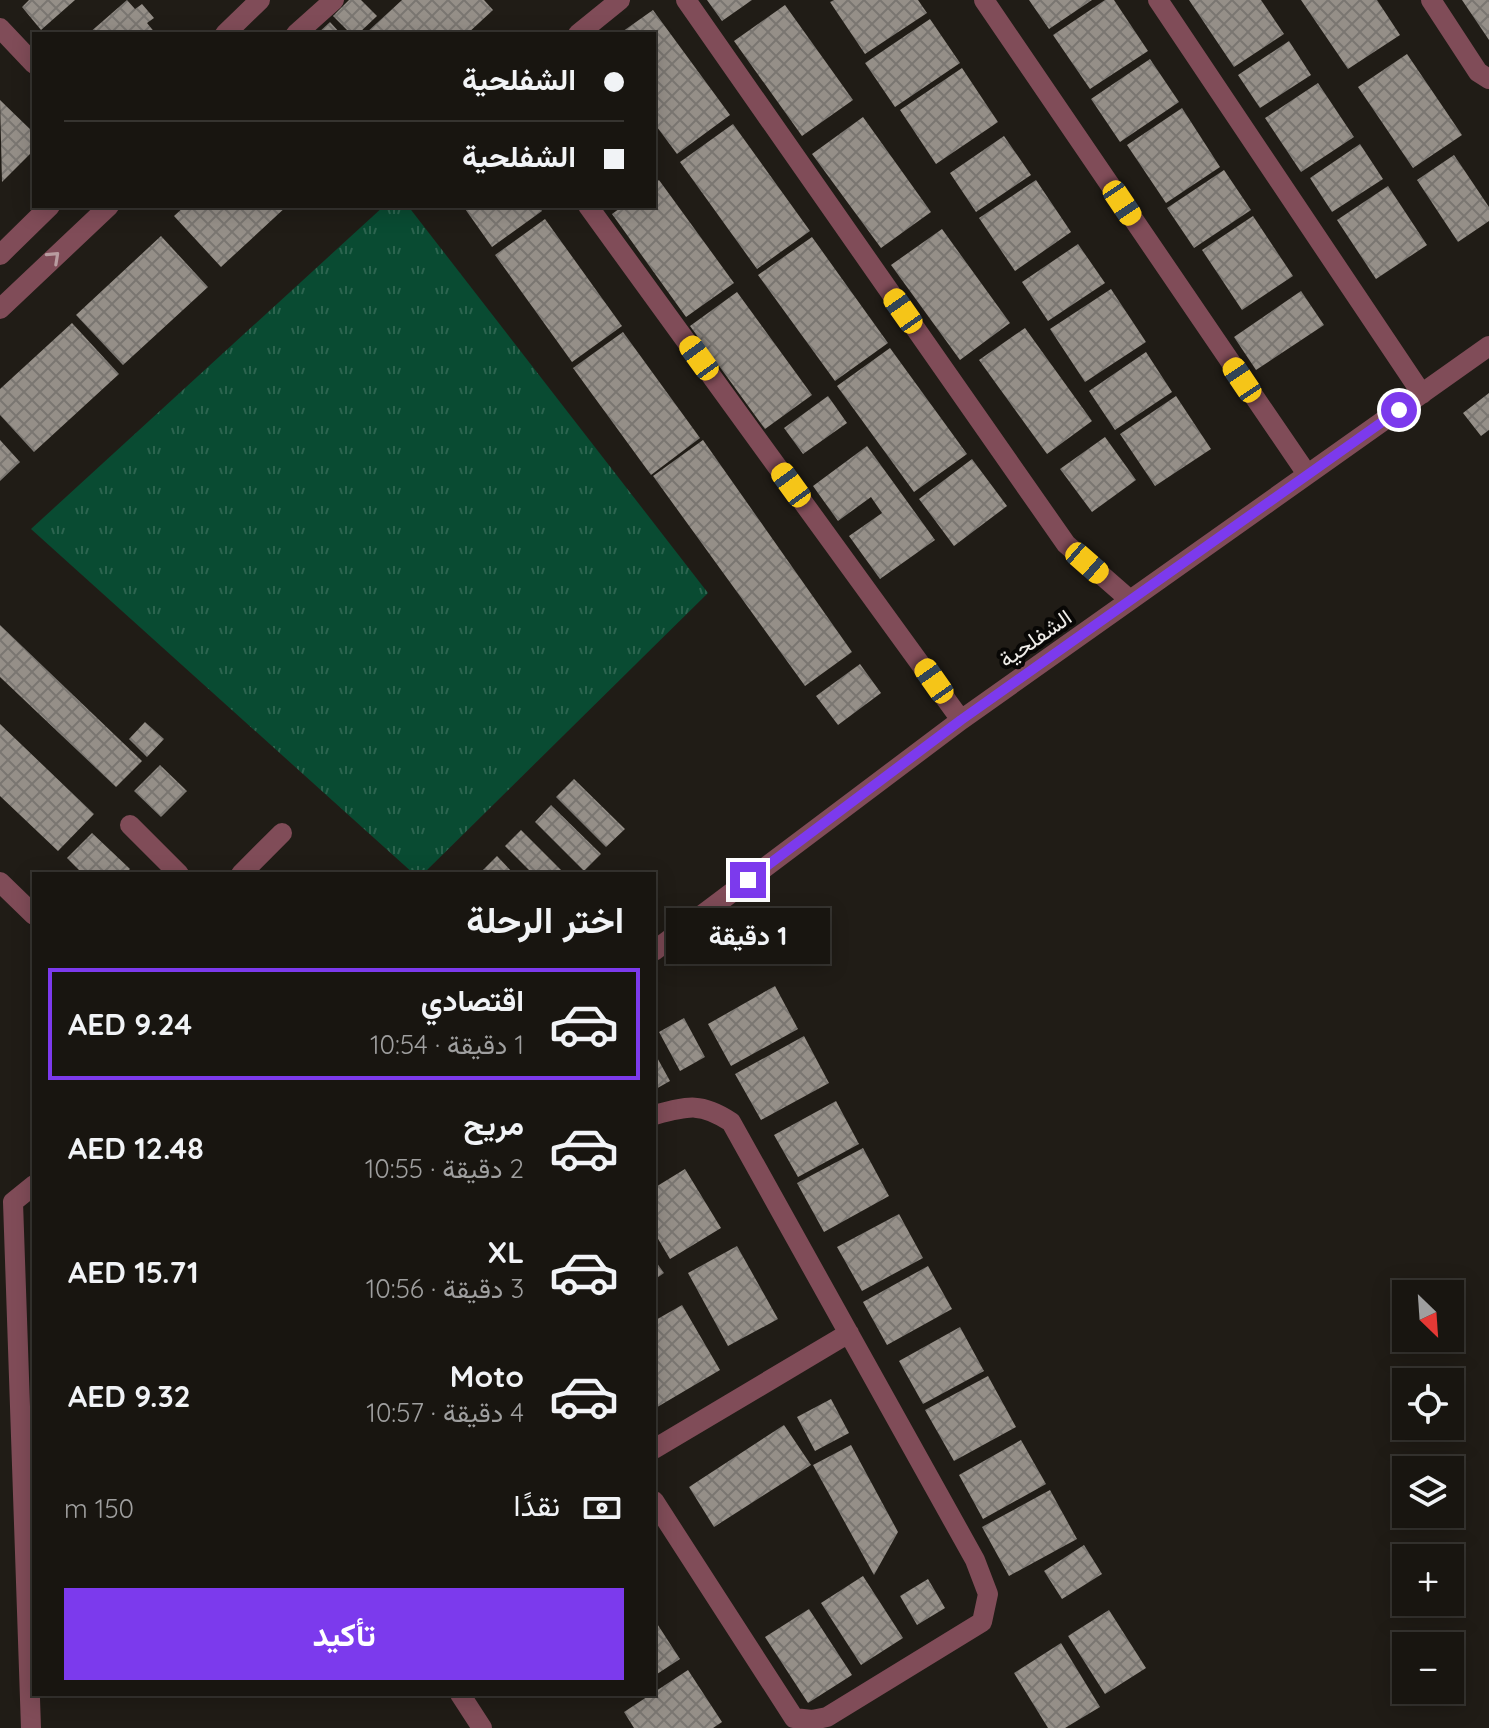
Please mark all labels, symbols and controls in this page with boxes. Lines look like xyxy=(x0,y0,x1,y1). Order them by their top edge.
text: الشفلحية xyxy=(462,60,576,98)
text: الشفلحية xyxy=(462,137,576,175)
car xyxy=(1099,176,1145,230)
one-way arrow xyxy=(45,253,60,267)
car xyxy=(879,284,927,338)
car xyxy=(675,332,723,384)
car xyxy=(1219,353,1265,407)
route start xyxy=(1381,392,1417,428)
car xyxy=(767,459,815,511)
car xyxy=(1061,538,1113,588)
street label: الشفلحية xyxy=(993,603,1077,673)
car xyxy=(910,654,958,708)
route end xyxy=(730,862,766,898)
text: اختر الرحلة xyxy=(466,897,624,942)
callout: 1 دقيقة xyxy=(666,908,830,964)
text: 1 دقيقة xyxy=(709,919,787,952)
text: اقتصادي xyxy=(421,981,524,1019)
icon: car xyxy=(548,988,620,1060)
text: AED 9.24 xyxy=(68,1005,192,1043)
text: 1 دقيقة · 10:54 xyxy=(370,1028,524,1061)
text: مريح xyxy=(464,1105,524,1143)
icon: car xyxy=(548,1112,620,1184)
text: AED 12.48 xyxy=(68,1129,204,1167)
text: 2 دقيقة · 10:55 xyxy=(365,1152,524,1185)
text: XL xyxy=(487,1233,524,1271)
icon: car xyxy=(548,1236,620,1308)
text: AED 15.71 xyxy=(68,1253,199,1291)
text: 3 دقيقة · 10:56 xyxy=(366,1272,524,1305)
north arrow xyxy=(1392,1280,1464,1352)
map controls xyxy=(1392,1280,1464,1704)
text: Moto xyxy=(450,1357,524,1395)
icon: car xyxy=(548,1360,620,1432)
button: locate xyxy=(1392,1368,1464,1440)
text: AED 9.32 xyxy=(68,1377,191,1415)
text: 4 دقيقة · 10:57 xyxy=(366,1396,524,1429)
button: layers xyxy=(1392,1456,1464,1528)
text: نقدًا xyxy=(514,1486,560,1524)
icon: cash xyxy=(580,1486,624,1530)
text: 150 m xyxy=(64,1492,134,1525)
button: + xyxy=(1392,1544,1464,1616)
button: تأكيد xyxy=(64,1588,624,1680)
button: − xyxy=(1392,1632,1464,1704)

